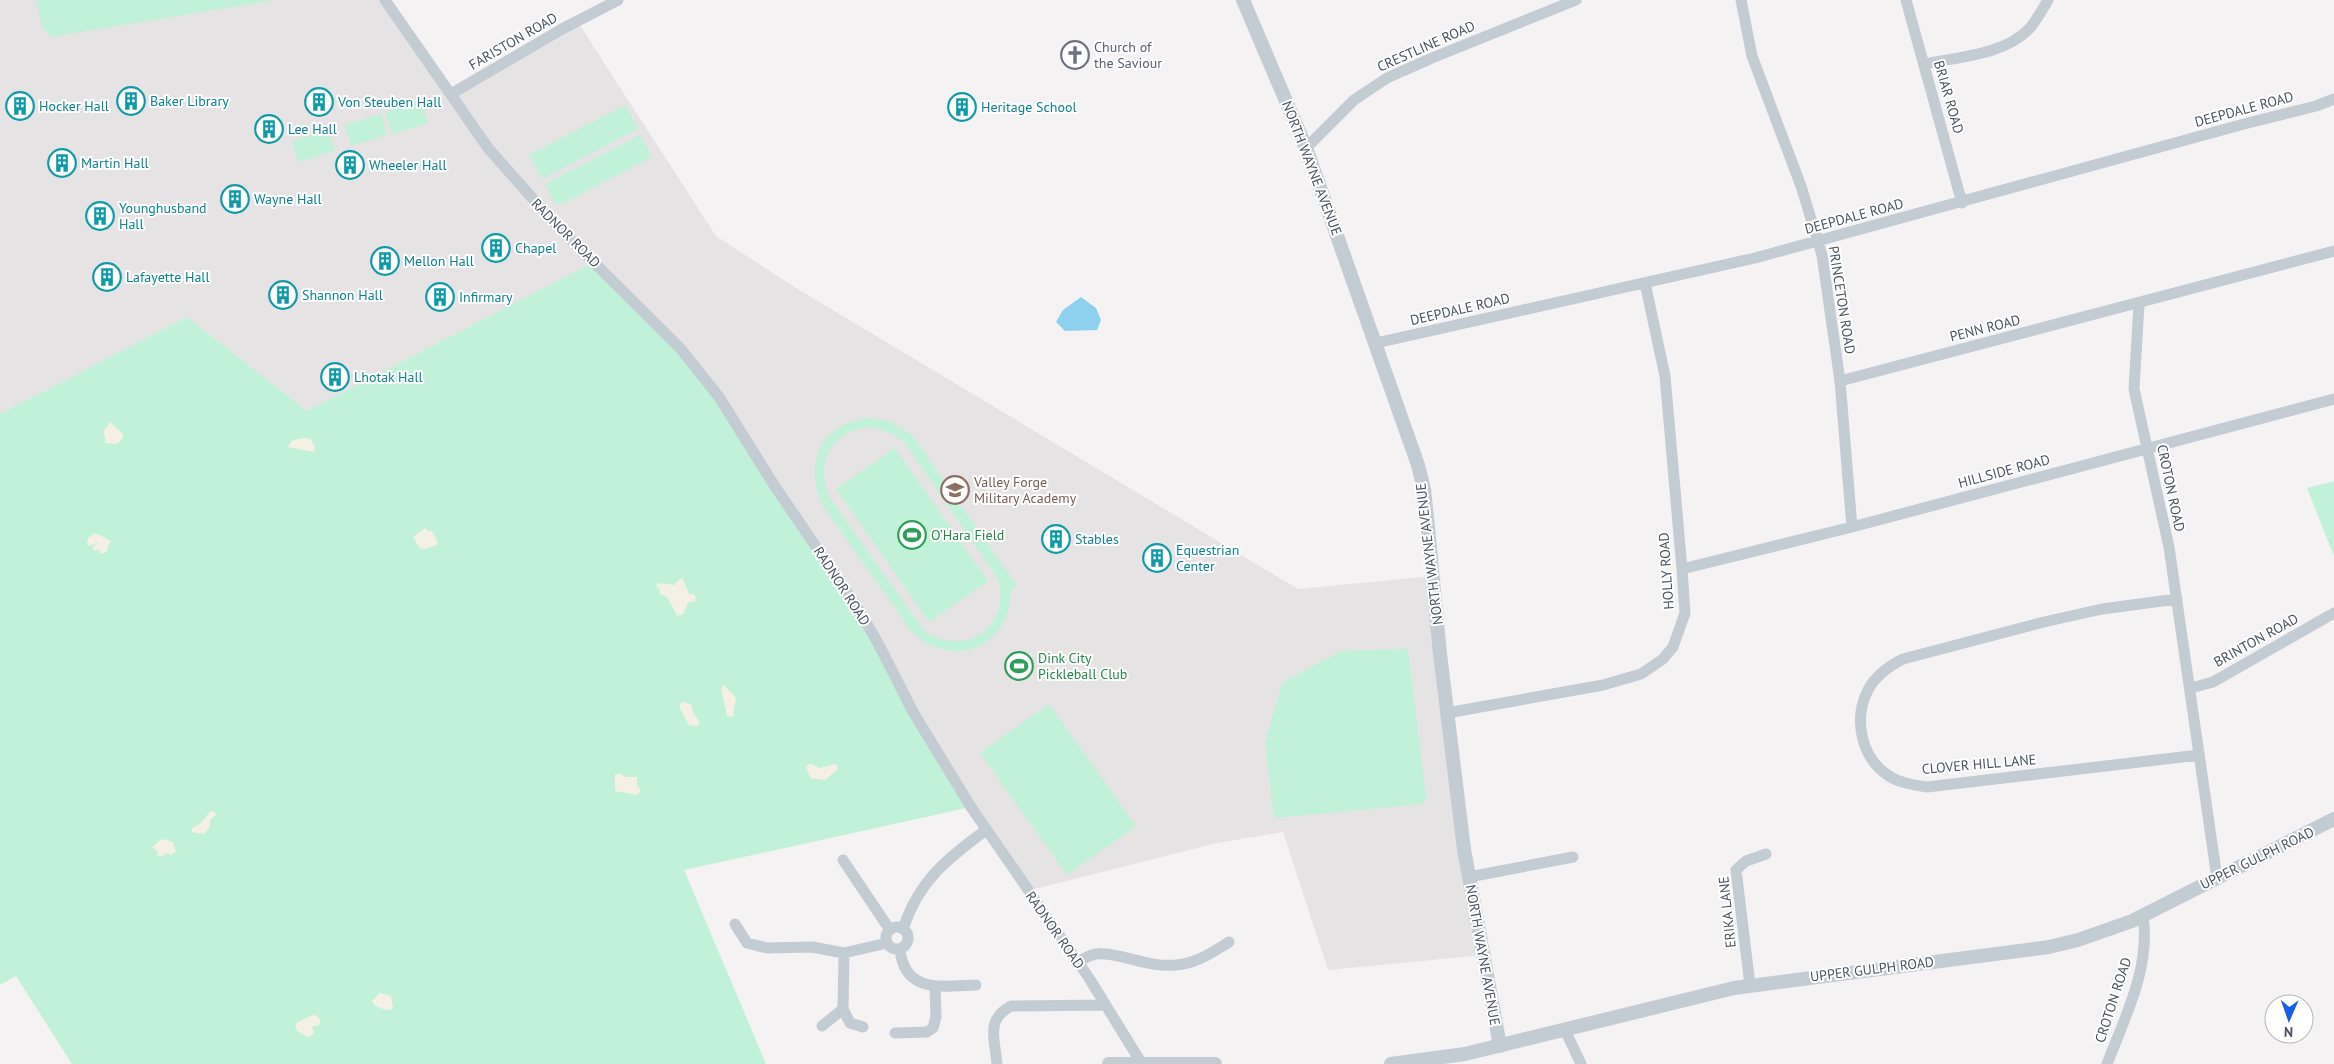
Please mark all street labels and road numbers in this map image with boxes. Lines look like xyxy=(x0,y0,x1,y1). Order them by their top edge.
street label: FARISTON ROAD xyxy=(465,8,561,74)
street label: CRESTLINE ROAD xyxy=(1374,16,1478,76)
street label: BRIAR ROAD xyxy=(1930,58,1968,136)
street label: DEEPDALE ROAD xyxy=(2193,87,2295,131)
street label: NORTH WAYNE AVENUE xyxy=(1278,98,1346,238)
street label: DEEPDALE ROAD xyxy=(1803,194,1905,238)
street label: RADNOR ROAD xyxy=(528,195,604,271)
street label: PRINCETON ROAD xyxy=(1825,245,1859,355)
street label: DEEPDALE ROAD xyxy=(1408,289,1512,329)
street label: PENN ROAD xyxy=(1948,311,2022,345)
street label: CROTON ROAD xyxy=(2153,443,2189,533)
street label: HILLSIDE ROAD xyxy=(1956,450,2052,492)
street label: NORTH WAYNE AVENUE xyxy=(1411,482,1447,626)
street label: HOLLY ROAD xyxy=(1654,532,1678,610)
street label: RADNOR ROAD xyxy=(810,543,874,629)
street label: BRINTON ROAD xyxy=(2210,609,2302,671)
street label: CLOVER HILL LANE xyxy=(1921,750,2037,778)
street label: UPPER GULPH ROAD xyxy=(2197,823,2317,893)
street label: ERIKA LANE xyxy=(1714,875,1740,949)
street label: NORTH WAYNE AVENUE xyxy=(1462,883,1504,1027)
street label: RADNOR ROAD xyxy=(1022,888,1088,972)
street label: UPPER GULPH ROAD xyxy=(1809,952,1935,986)
street label: CROTON ROAD xyxy=(2091,955,2135,1045)

